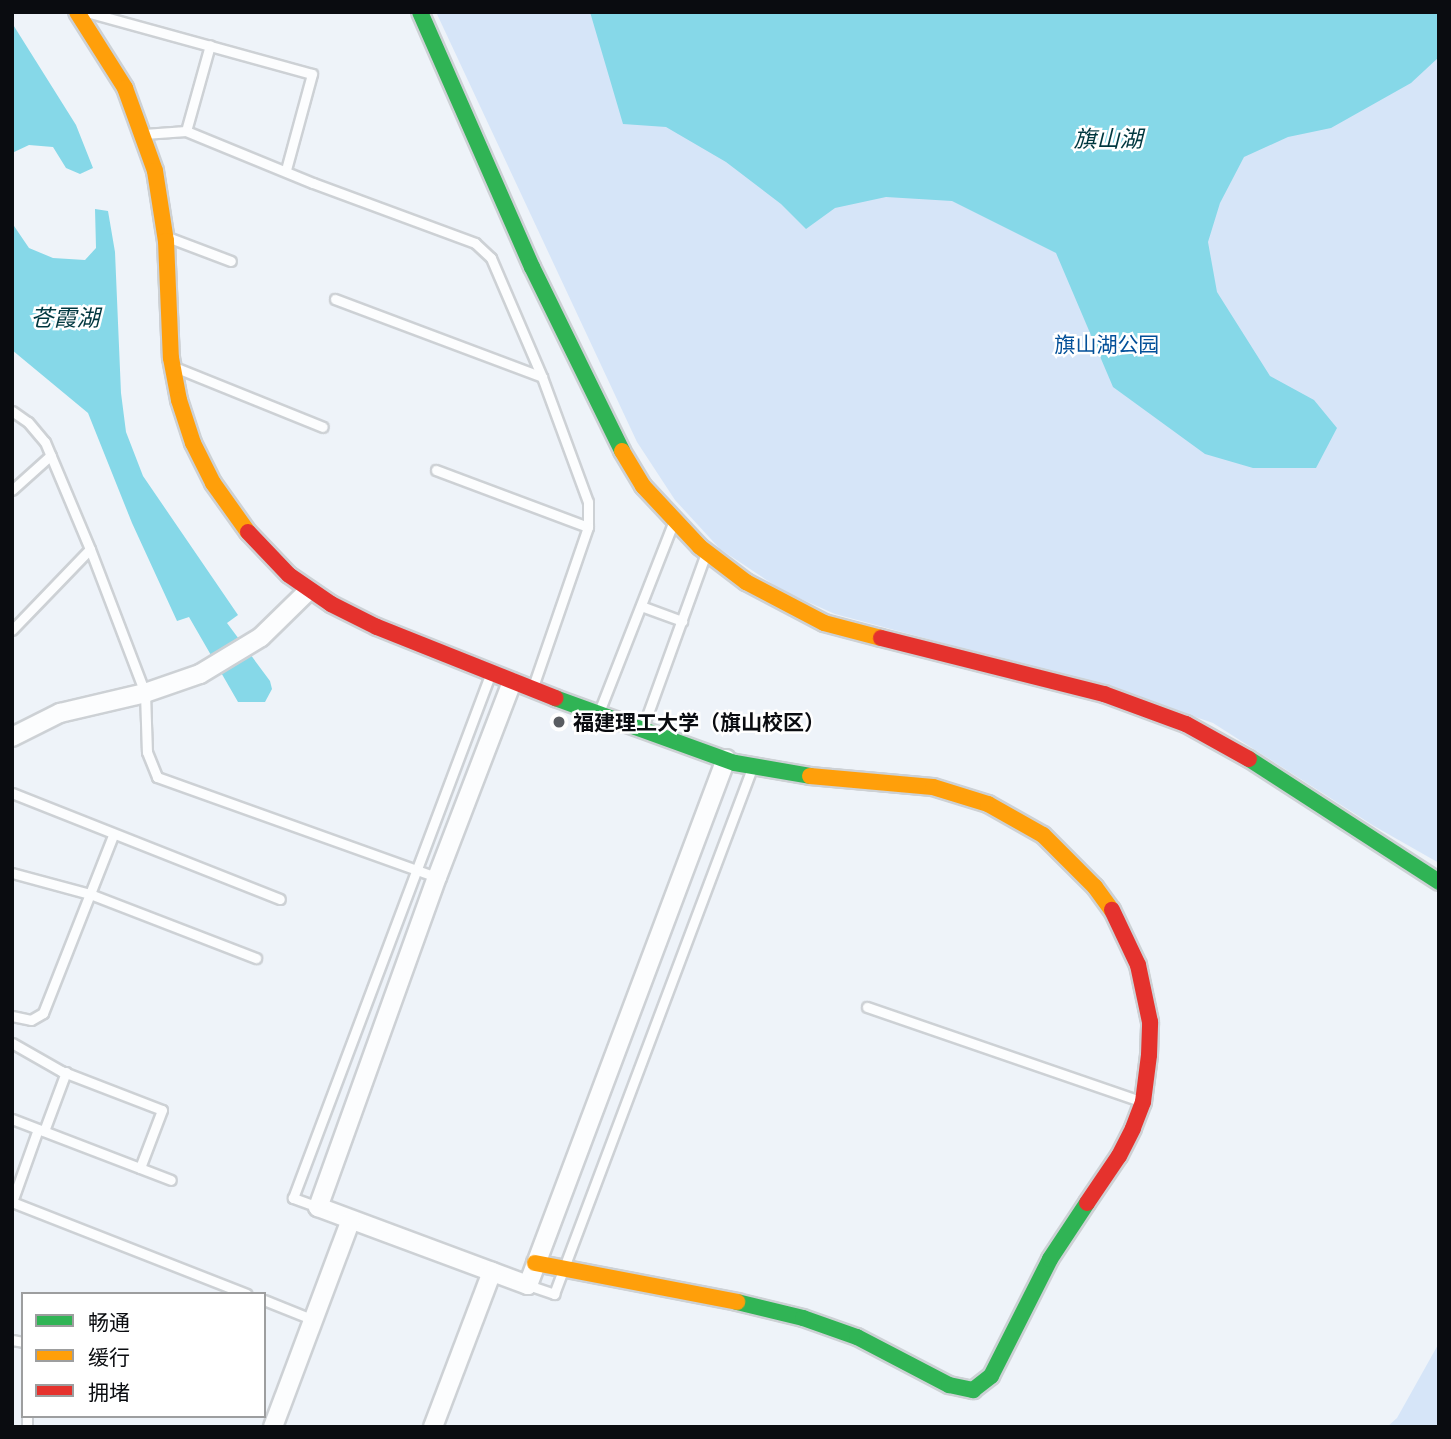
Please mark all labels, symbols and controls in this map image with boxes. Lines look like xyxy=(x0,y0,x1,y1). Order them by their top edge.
water label: 旗山湖 xyxy=(1074,124,1142,152)
water label: 苍霞湖 xyxy=(31,303,99,331)
park label: 旗山湖公园 xyxy=(1055,331,1159,357)
place label: 福建理工大学（旗山校区） xyxy=(573,709,825,735)
marker: 福建理工大学（旗山校区） xyxy=(551,714,567,730)
legend xyxy=(21,1292,266,1418)
text: 畅通 xyxy=(88,1309,130,1335)
text: 缓行 xyxy=(88,1344,130,1370)
text: 拥堵 xyxy=(88,1379,130,1405)

